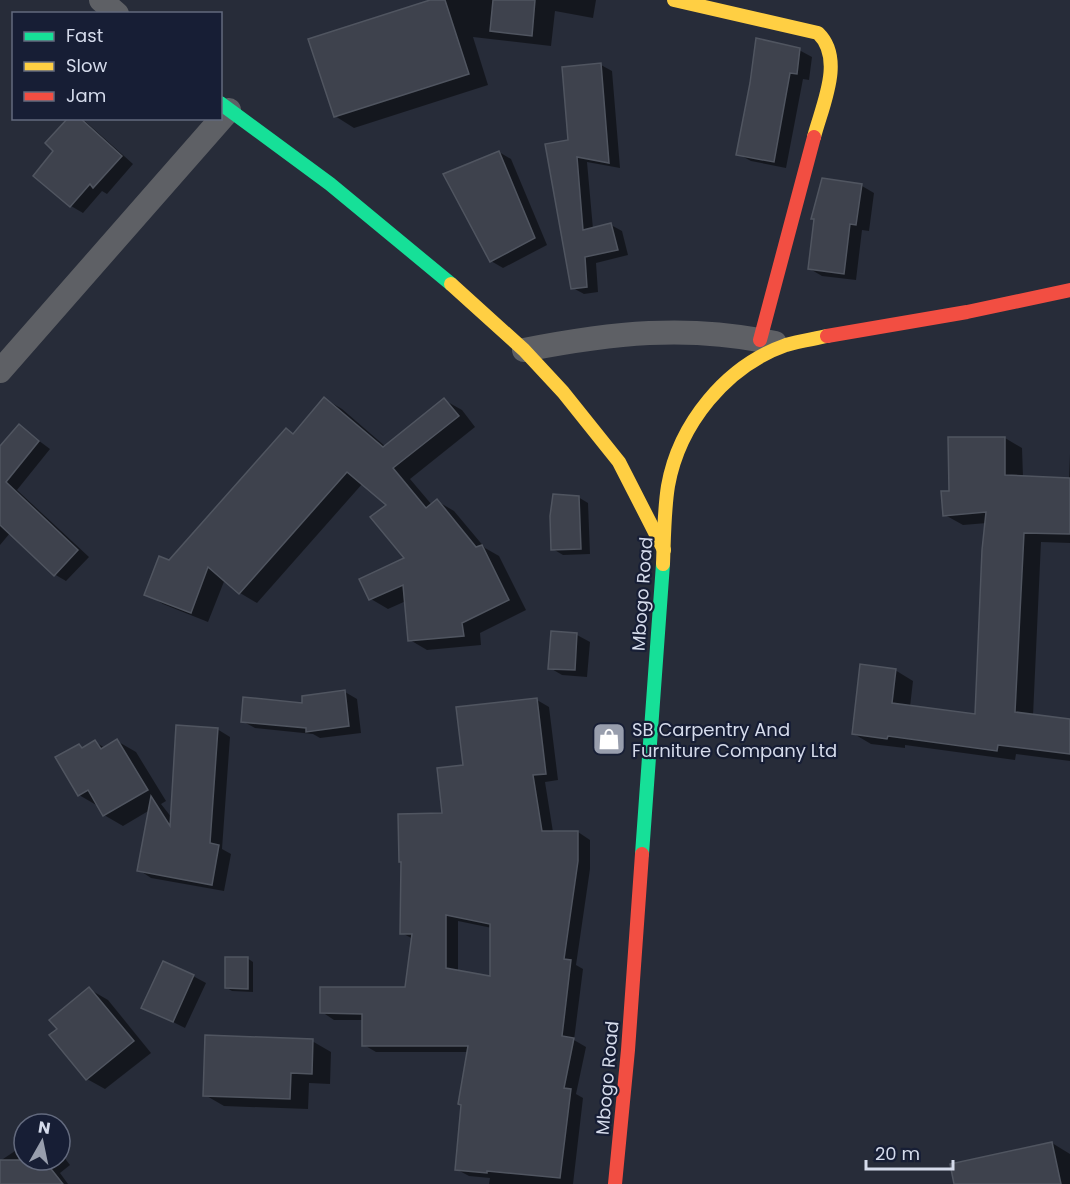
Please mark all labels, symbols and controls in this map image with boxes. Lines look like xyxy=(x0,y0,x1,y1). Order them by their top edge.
legend xyxy=(12,12,222,120)
text: Fast xyxy=(66,23,103,48)
text: Slow xyxy=(66,53,108,78)
text: Jam xyxy=(66,83,106,108)
street label: Mbogo Road xyxy=(626,536,658,652)
place label: SB Carpentry And Furniture Company Ltd xyxy=(632,717,837,763)
shop icon: SB Carpentry And Furniture Company Ltd xyxy=(591,721,627,757)
street label: Mbogo Road xyxy=(590,1020,624,1136)
north arrow xyxy=(12,1112,72,1172)
text: N xyxy=(37,1115,52,1140)
scale bar xyxy=(866,1133,953,1171)
text: 20 m xyxy=(875,1141,920,1166)

